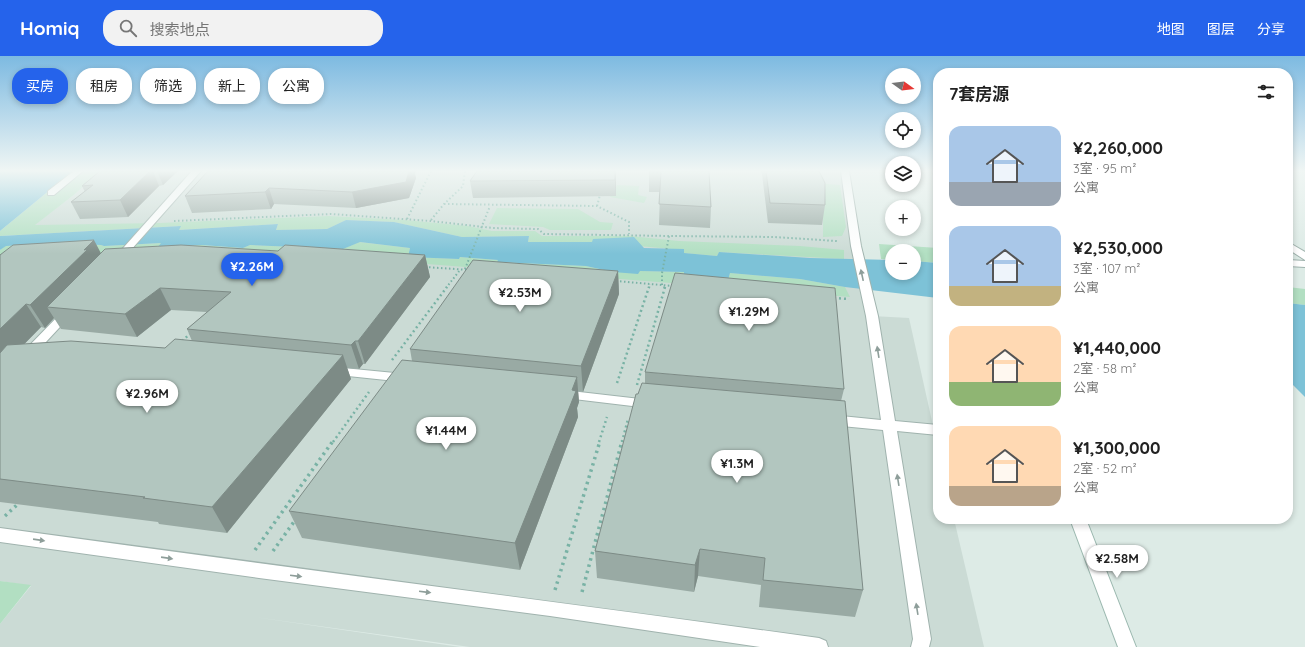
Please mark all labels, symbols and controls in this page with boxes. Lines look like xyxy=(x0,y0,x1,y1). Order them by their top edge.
search box xyxy=(103,10,383,46)
text: Homiq xyxy=(20,16,79,40)
icon: search xyxy=(117,17,139,39)
text: 搜索地点 xyxy=(149,20,209,39)
text: 地图 xyxy=(1157,20,1185,38)
text: 图层 xyxy=(1207,20,1235,38)
text: 分享 xyxy=(1257,20,1285,38)
chip: 买房 xyxy=(12,68,68,104)
chip: 租房 xyxy=(76,68,132,104)
chip: 筛选 xyxy=(140,68,196,104)
chip: 新上 xyxy=(204,68,260,104)
chip: 公寓 xyxy=(268,68,324,104)
north arrow xyxy=(885,68,921,104)
map controls xyxy=(885,68,921,280)
icon: filters xyxy=(1255,81,1277,103)
text: 7套房源 xyxy=(949,83,1009,104)
button: locate xyxy=(885,112,921,148)
text: ¥2,260,000 xyxy=(1073,137,1163,158)
icon: home xyxy=(981,142,1029,190)
button: layers xyxy=(885,156,921,192)
text: 3室 · 95 m² xyxy=(1073,160,1136,176)
text: 公寓 xyxy=(1073,179,1099,195)
button: + xyxy=(885,200,921,236)
text: ¥2,530,000 xyxy=(1073,237,1163,258)
icon: home xyxy=(981,242,1029,290)
button: − xyxy=(885,244,921,280)
pin: ¥2.26M xyxy=(219,253,285,287)
text: ¥2.26M xyxy=(230,258,274,274)
text: 3室 · 107 m² xyxy=(1073,260,1140,276)
one-way arrow xyxy=(859,269,865,281)
pin: ¥2.53M xyxy=(487,279,553,313)
text: 公寓 xyxy=(1073,279,1099,295)
text: ¥2.53M xyxy=(498,284,542,300)
pin: ¥1.29M xyxy=(716,298,782,332)
text: ¥1.29M xyxy=(728,303,770,319)
text: ¥1,440,000 xyxy=(1073,337,1161,358)
icon: home xyxy=(981,342,1029,390)
one-way arrow xyxy=(875,345,881,358)
text: 2室 · 58 m² xyxy=(1073,360,1136,376)
text: 公寓 xyxy=(1073,379,1099,395)
pin: ¥2.96M xyxy=(114,380,180,414)
text: ¥2.96M xyxy=(125,385,169,401)
pin: ¥1.44M xyxy=(413,417,479,451)
text: ¥1.44M xyxy=(425,422,467,438)
text: ¥1,300,000 xyxy=(1073,437,1160,458)
icon: home xyxy=(981,442,1029,490)
pin: ¥1.3M xyxy=(709,450,765,484)
text: ¥1.3M xyxy=(720,455,754,471)
text: 2室 · 52 m² xyxy=(1073,460,1137,476)
one-way arrow xyxy=(895,474,901,486)
text: 公寓 xyxy=(1073,479,1099,495)
one-way arrow xyxy=(33,537,45,543)
pin: ¥2.58M xyxy=(1084,545,1150,579)
text: ¥2.58M xyxy=(1095,550,1139,566)
one-way arrow xyxy=(161,555,173,561)
one-way arrow xyxy=(290,573,302,579)
one-way arrow xyxy=(419,589,431,595)
one-way arrow xyxy=(914,603,920,615)

